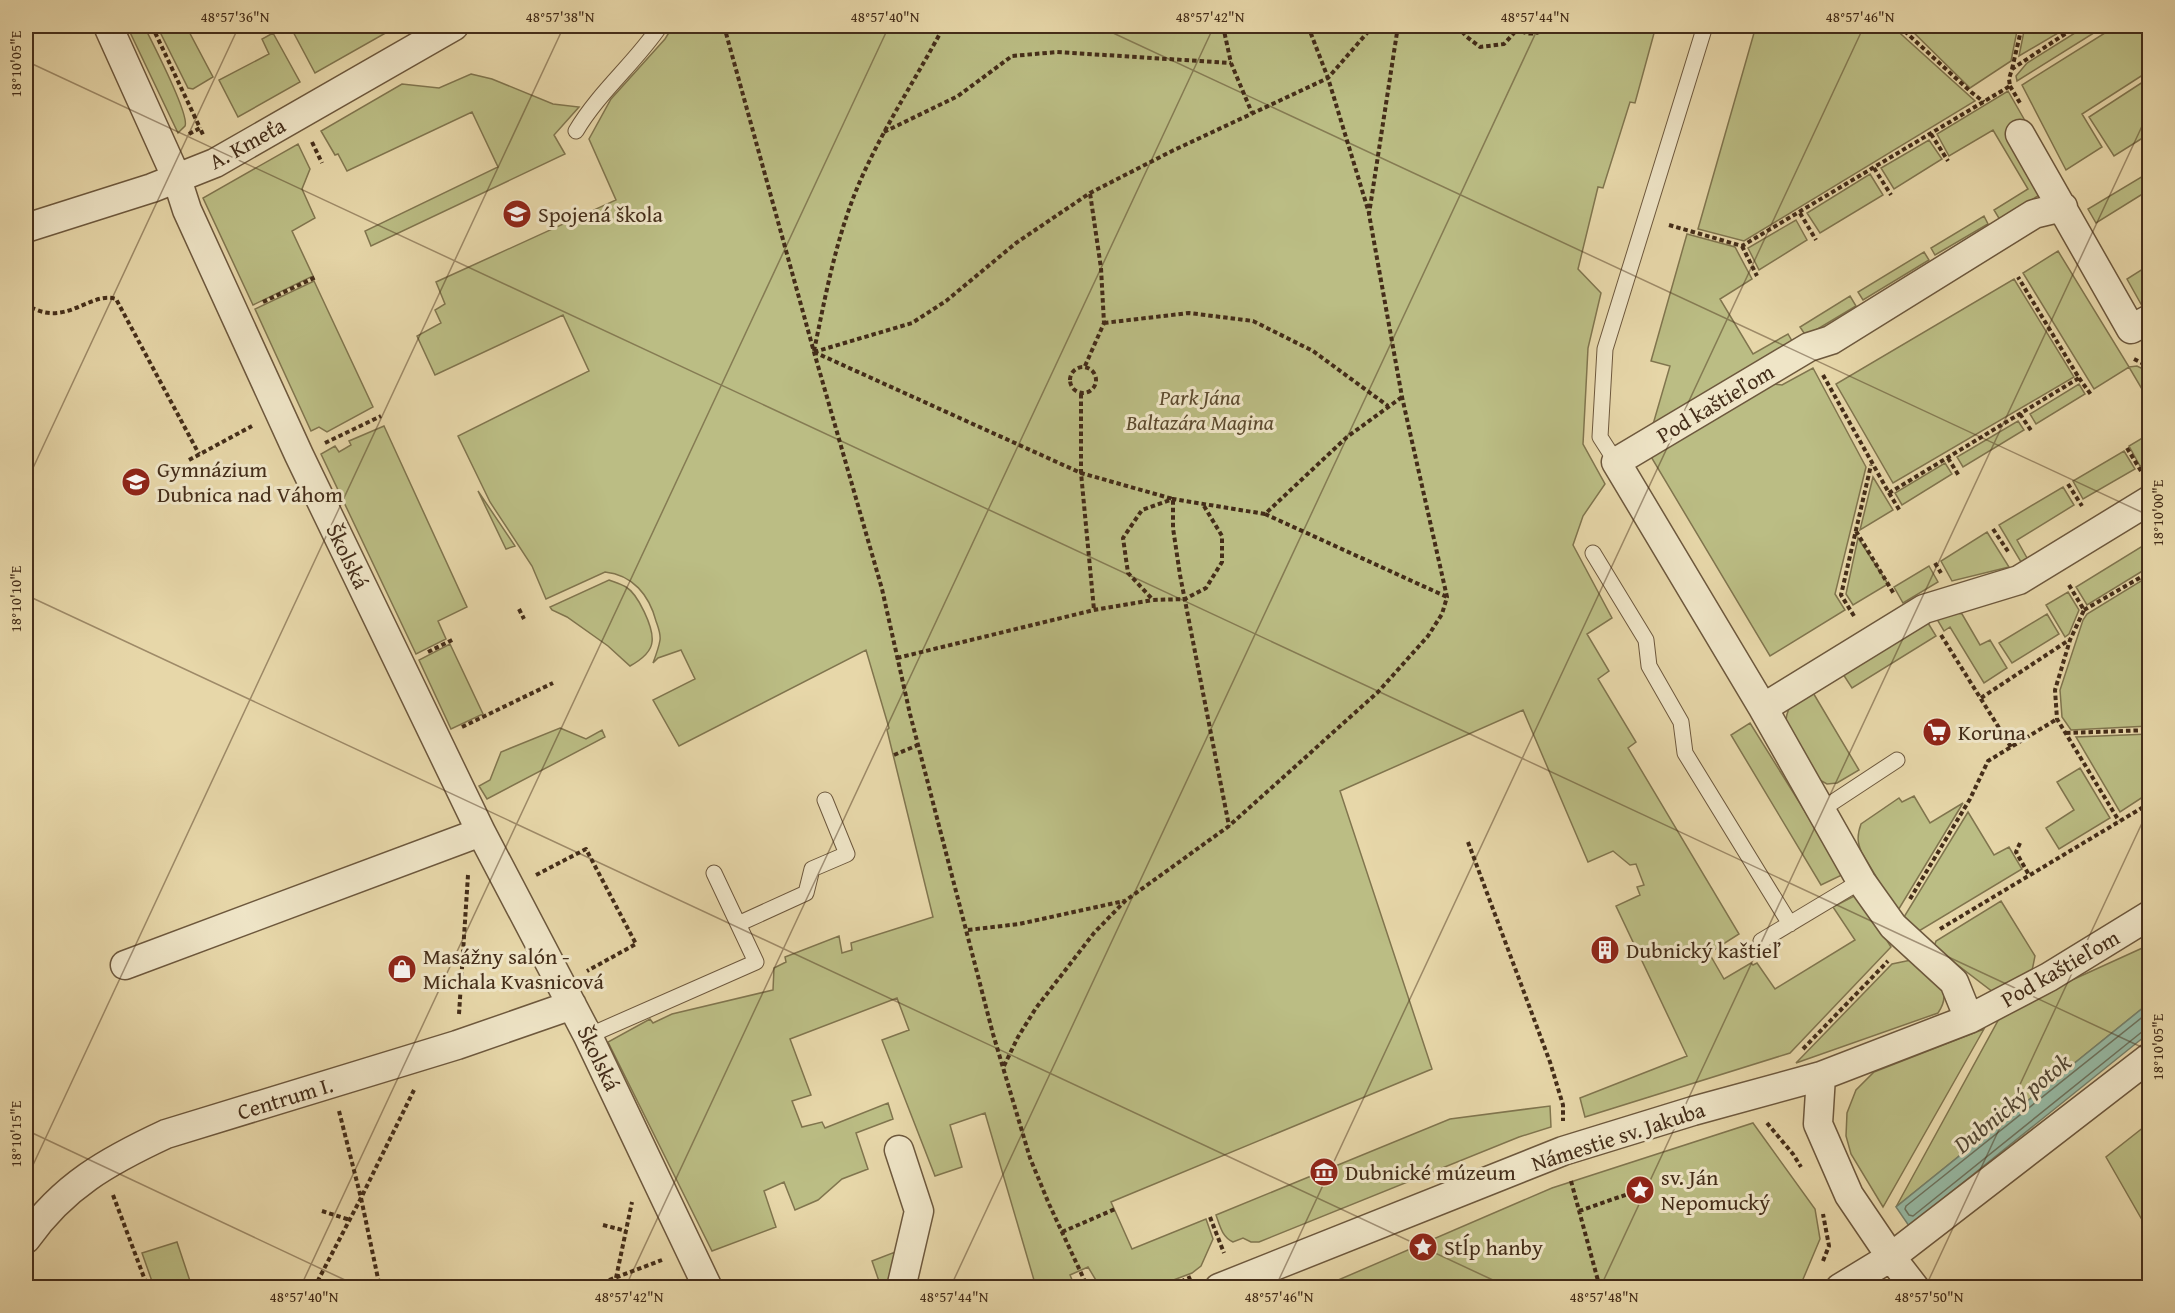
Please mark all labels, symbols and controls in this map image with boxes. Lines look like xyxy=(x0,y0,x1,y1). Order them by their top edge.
text: 48°57'36"N xyxy=(201,6,270,27)
text: 48°57'38"N xyxy=(526,6,595,27)
text: 48°57'40"N xyxy=(851,6,920,27)
text: 48°57'42"N xyxy=(1176,6,1245,27)
text: 48°57'44"N xyxy=(1501,6,1570,27)
text: 48°57'46"N xyxy=(1826,6,1895,27)
text: 18°10'05"E xyxy=(5,30,26,97)
street label: A. Kmeťa xyxy=(203,109,292,177)
school or university icon: Spojená škola xyxy=(501,198,533,230)
place label: Spojená škola xyxy=(538,198,664,230)
street label: Pod kaštieľom xyxy=(1650,355,1780,451)
park label: Park Jána Baltazára Magina xyxy=(1125,381,1274,438)
place label: Gymnázium Dubnica nad Váhom xyxy=(157,453,343,510)
school or university icon: Gymnázium Dubnica nad Váhom xyxy=(120,466,152,498)
text: 18°10'00"E xyxy=(2147,479,2168,546)
street label: Školská xyxy=(318,518,378,595)
text: 18°10'10"E xyxy=(5,565,26,632)
supermarket icon: Koruna xyxy=(1921,716,1953,748)
place label: Koruna xyxy=(1958,716,2027,748)
street label: Pod kaštieľom xyxy=(1995,921,2125,1015)
building icon: Dubnický kaštieľ xyxy=(1589,934,1621,966)
place label: Dubnický kaštieľ xyxy=(1626,934,1781,966)
place label: Masážny salón - Michala Kvasnicová xyxy=(423,940,605,997)
shop icon: Masážny salón - Michala Kvasnicová xyxy=(386,953,418,985)
text: 18°10'05"E xyxy=(2147,1013,2168,1080)
street label: Školská xyxy=(569,1020,629,1097)
water label: Dubnický potok xyxy=(1945,1045,2078,1162)
street label: Centrum I. xyxy=(233,1068,337,1128)
street label: Námestie sv. Jakuba xyxy=(1527,1093,1710,1179)
text: 18°10'15"E xyxy=(5,1100,26,1167)
museum icon: Dubnické múzeum xyxy=(1308,1156,1340,1188)
place label: Dubnické múzeum xyxy=(1345,1156,1516,1188)
place label: sv. Ján Nepomucký xyxy=(1661,1161,1770,1218)
place icon: sv. Ján Nepomucký xyxy=(1624,1174,1656,1206)
place icon: Stĺp hanby xyxy=(1407,1231,1439,1263)
place label: Stĺp hanby xyxy=(1444,1231,1543,1263)
text: 48°57'40"N xyxy=(270,1286,339,1307)
text: 48°57'42"N xyxy=(595,1286,664,1307)
text: 48°57'44"N xyxy=(920,1286,989,1307)
text: 48°57'46"N xyxy=(1245,1286,1314,1307)
text: 48°57'48"N xyxy=(1570,1286,1639,1307)
text: 48°57'50"N xyxy=(1895,1286,1964,1307)

